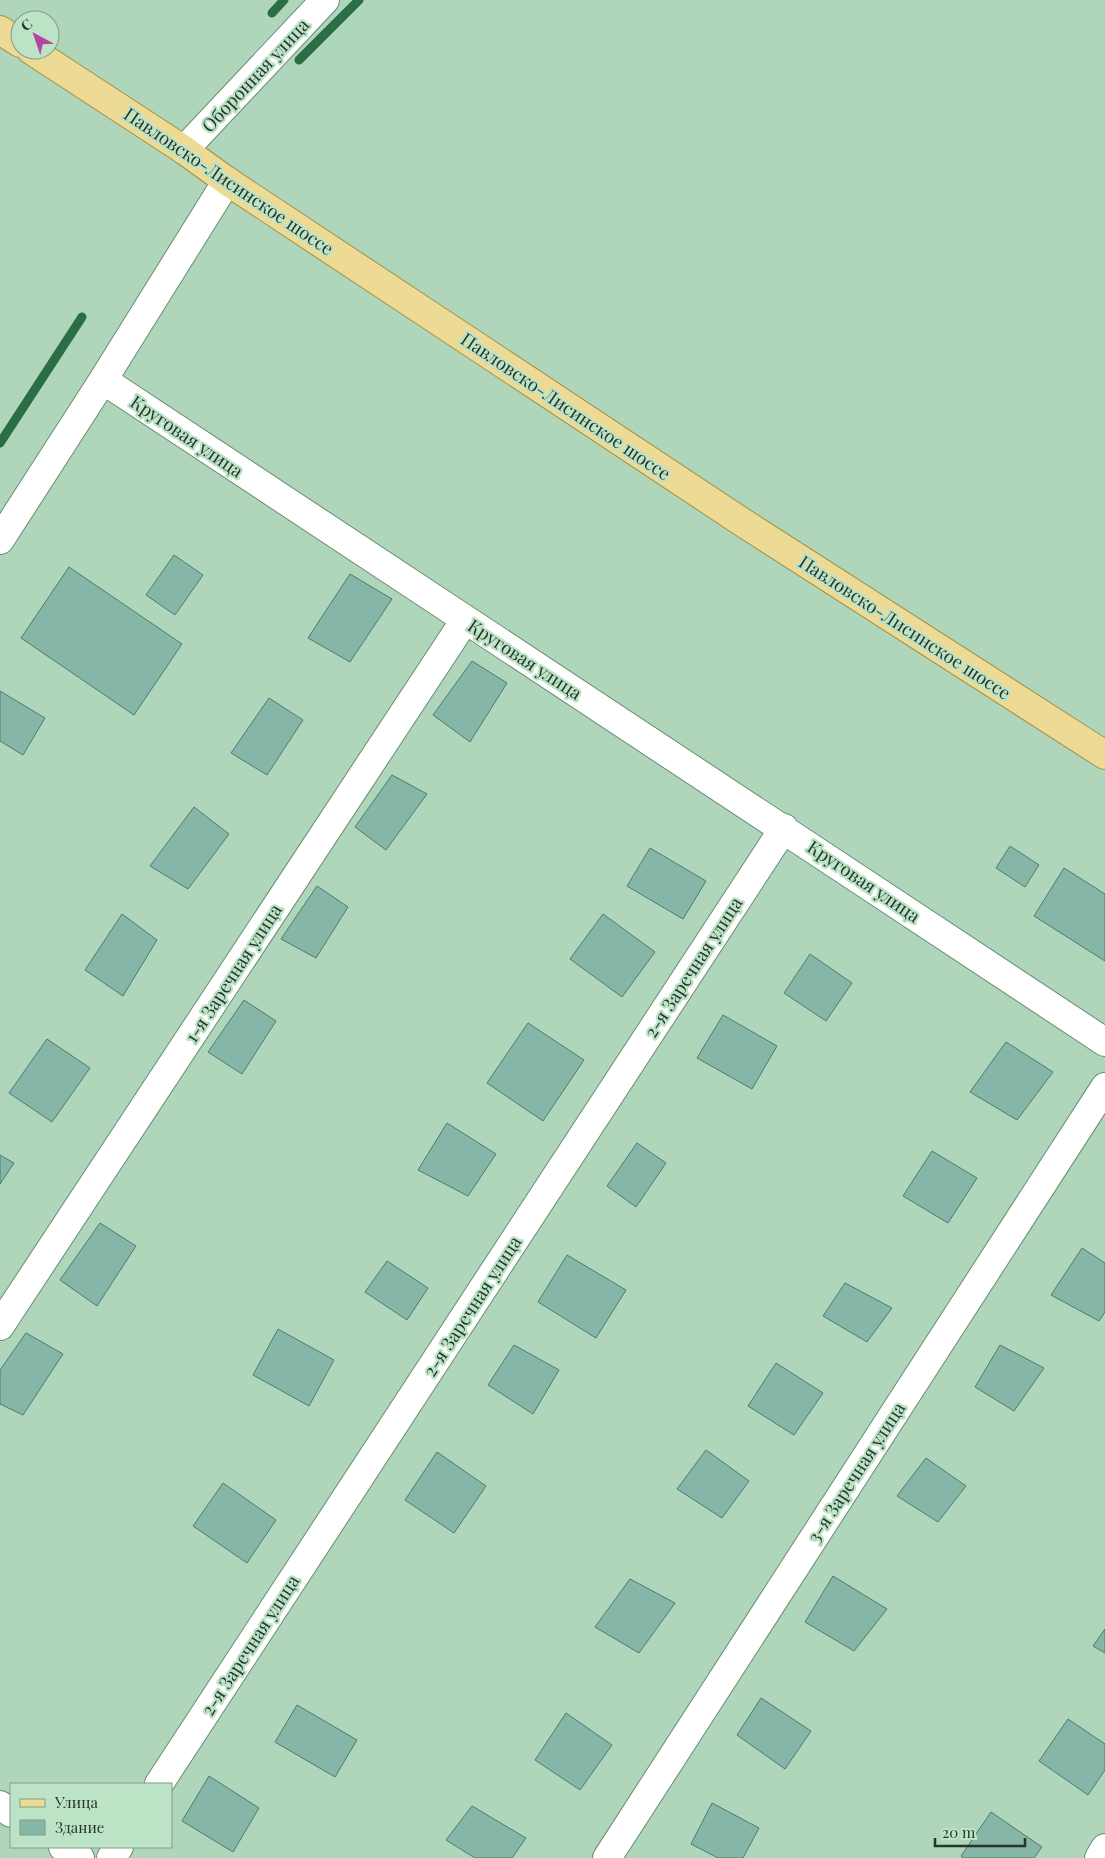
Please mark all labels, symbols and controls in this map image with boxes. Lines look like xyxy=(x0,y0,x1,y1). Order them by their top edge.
north arrow xyxy=(10,10,60,60)
street label: Оборонная улица xyxy=(196,13,314,137)
text: С xyxy=(16,14,36,35)
street label: Павловско-Лисинское шоссе xyxy=(120,102,338,260)
street label: Павловско-Лисинское шоссе xyxy=(457,327,675,485)
street label: Круговая улица xyxy=(126,389,248,483)
street label: Павловско-Лисинское шоссе xyxy=(795,549,1015,705)
street label: Круговая улица xyxy=(463,613,587,705)
street label: Круговая улица xyxy=(803,834,925,928)
street label: 2-я Заречная улица xyxy=(639,892,747,1042)
street label: 1-я Заречная улица xyxy=(179,899,287,1047)
street label: 2-я Заречная улица xyxy=(418,1231,526,1381)
street label: 3-я Заречная улица xyxy=(802,1397,910,1547)
street label: 2-я Заречная улица xyxy=(196,1570,304,1720)
legend xyxy=(10,1783,172,1848)
text: Улица xyxy=(54,1792,98,1812)
scale bar xyxy=(935,1816,1025,1848)
text: Здание xyxy=(55,1817,104,1837)
text: 20 m xyxy=(942,1822,976,1842)

